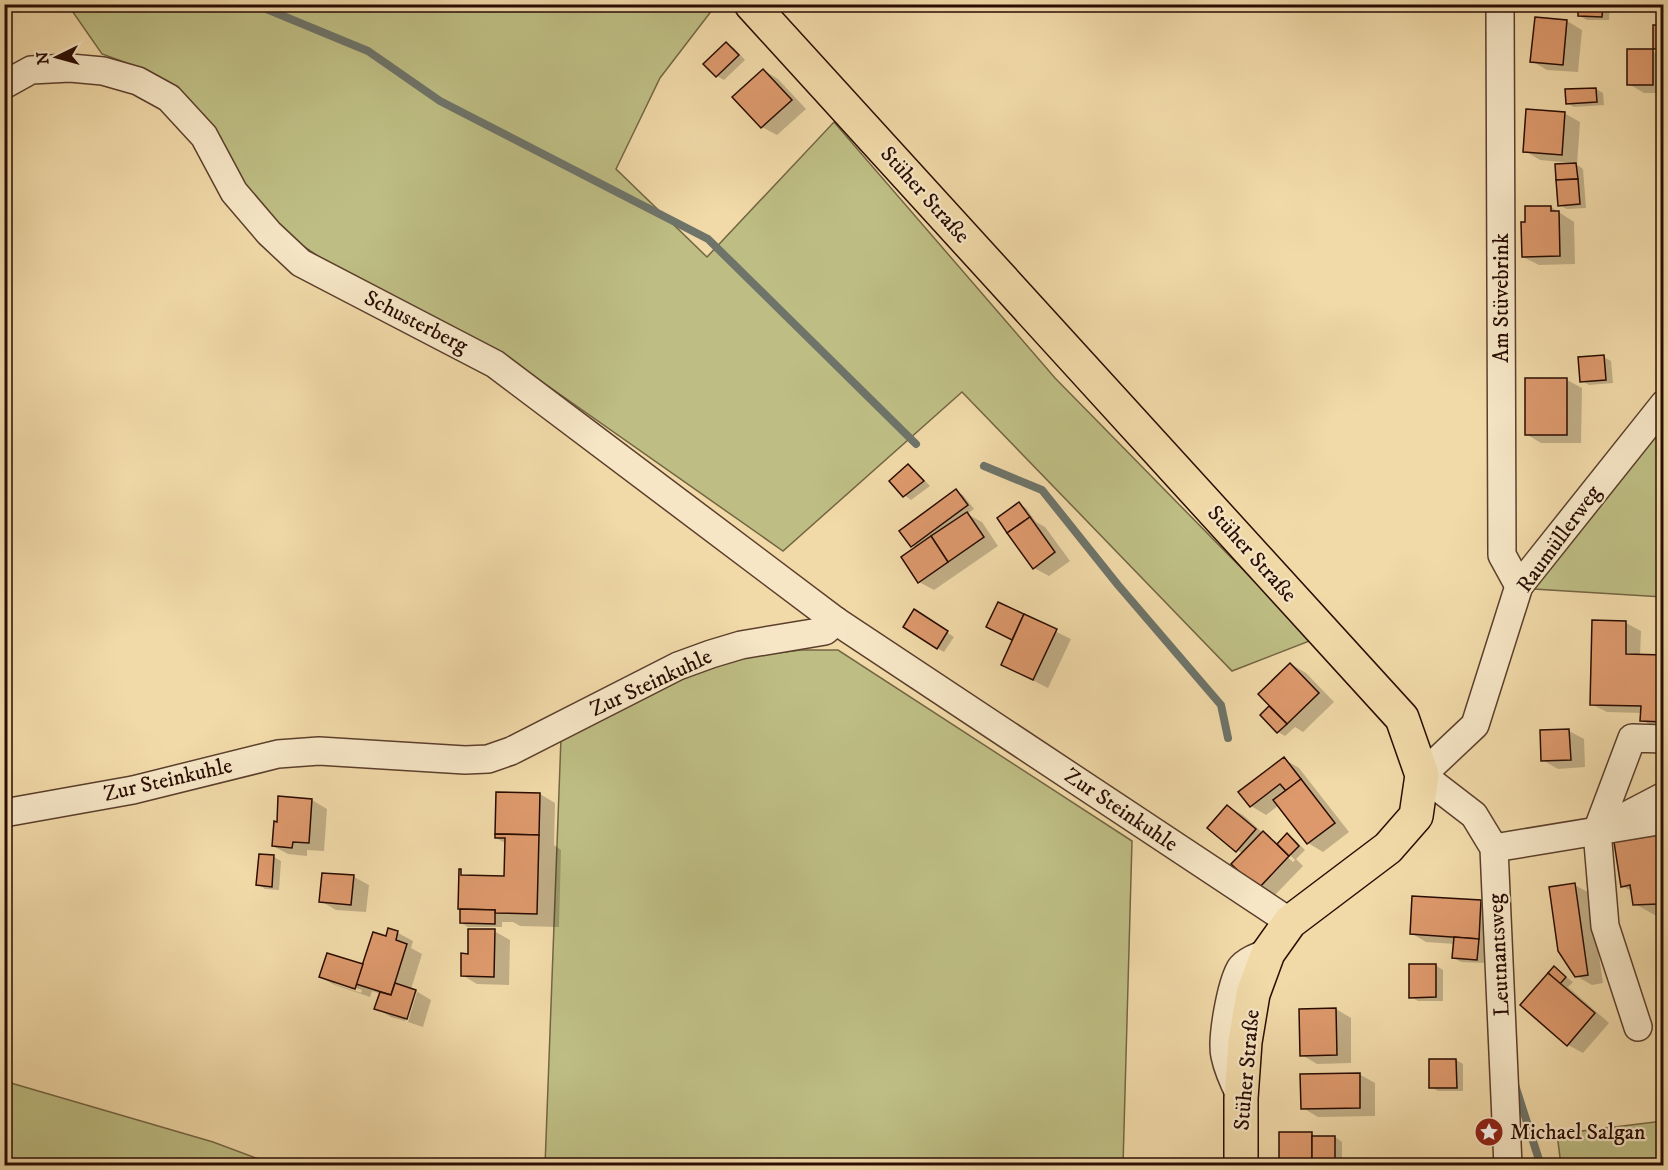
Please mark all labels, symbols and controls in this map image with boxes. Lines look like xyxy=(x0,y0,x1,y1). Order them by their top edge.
north arrow xyxy=(27,27,87,87)
text: N xyxy=(33,51,54,66)
street label: Stüher Straße xyxy=(874,141,976,249)
street label: Am Stüvebrink xyxy=(1488,233,1515,363)
street label: Schusterberg xyxy=(360,284,473,360)
street label: Raumüllerweg xyxy=(1511,480,1607,598)
street label: Stüher Straße xyxy=(1201,500,1303,608)
street label: Zur Steinkuhle xyxy=(586,643,716,723)
street label: Zur Steinkuhle xyxy=(101,752,235,808)
street label: Zur Steinkuhle xyxy=(1059,762,1183,858)
street label: Leutnantsweg xyxy=(1482,893,1516,1017)
street label: Stüher Straße xyxy=(1228,1008,1266,1132)
place icon: Michael Salgan xyxy=(1473,1116,1505,1148)
place label: Michael Salgan xyxy=(1510,1119,1646,1146)

